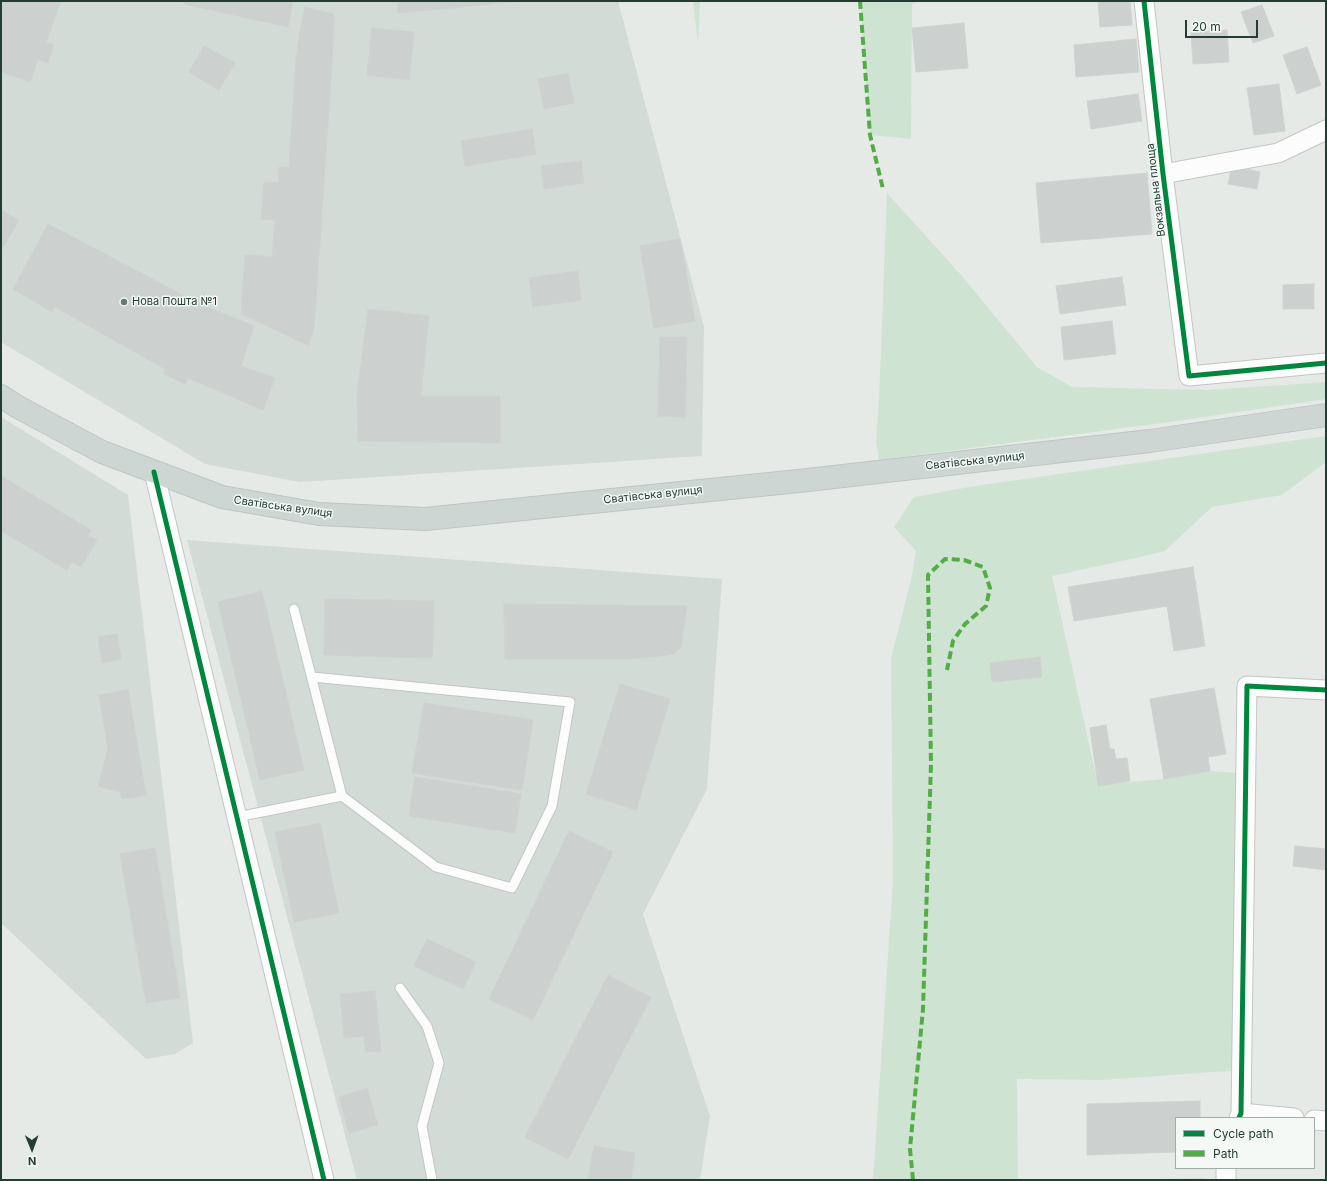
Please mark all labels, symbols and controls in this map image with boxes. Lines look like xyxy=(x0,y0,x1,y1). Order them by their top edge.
scale bar xyxy=(1187,12,1260,38)
text: 20 m xyxy=(1192,19,1221,34)
street label: Вокзальна площа xyxy=(1144,142,1168,238)
place label: Нова Пошта №1 xyxy=(132,295,217,309)
marker: Нова Пошта №1 xyxy=(119,297,129,307)
street label: Сватівська вулиця xyxy=(925,449,1025,473)
street label: Сватівська вулиця xyxy=(603,483,703,507)
street label: Сватівська вулиця xyxy=(233,494,333,520)
legend xyxy=(1175,1117,1315,1169)
text: Cycle path xyxy=(1213,1126,1274,1141)
north arrow xyxy=(12,1129,52,1169)
text: Path xyxy=(1213,1146,1238,1161)
text: N xyxy=(28,1154,37,1168)

